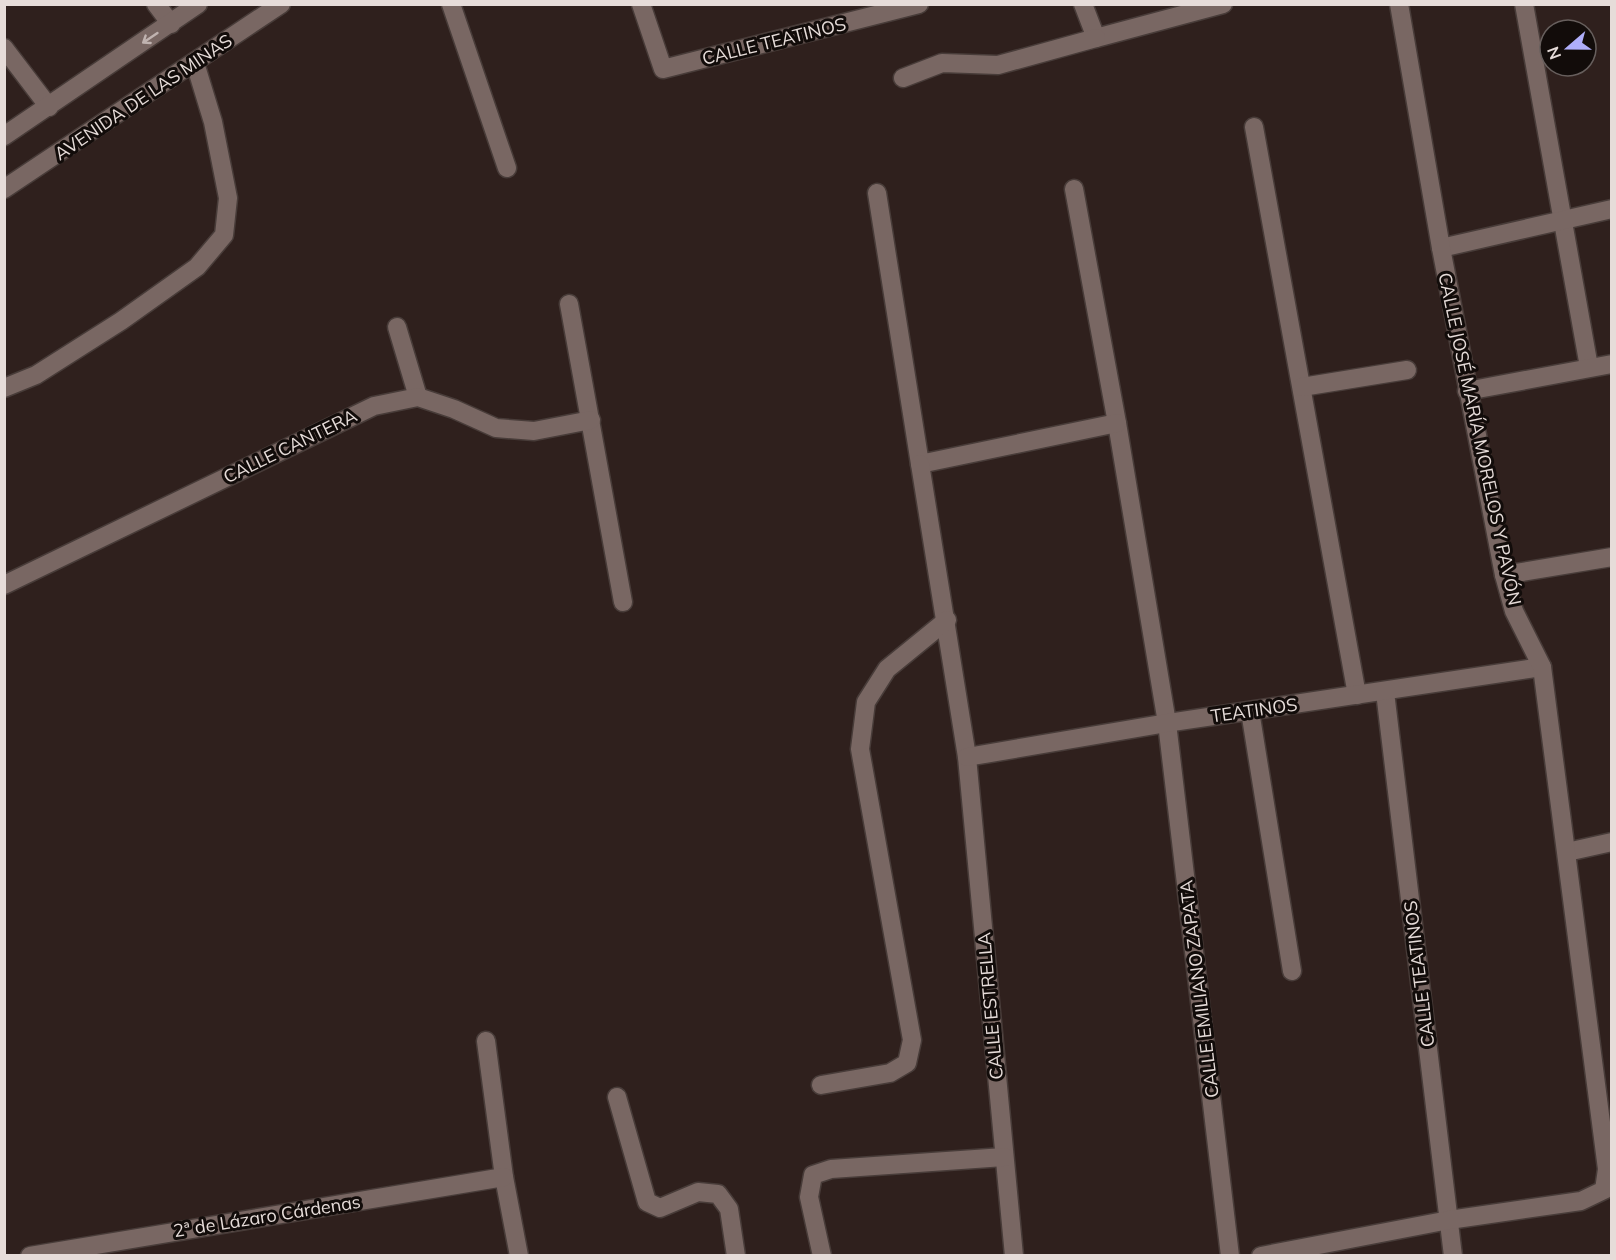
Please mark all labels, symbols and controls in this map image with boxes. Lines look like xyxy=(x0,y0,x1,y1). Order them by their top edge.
street label: CALLE TEATINOS xyxy=(700,12,848,70)
north arrow xyxy=(1538,18,1598,78)
street label: AVENIDA DE LAS MINAS xyxy=(50,29,236,165)
one-way arrow xyxy=(143,32,159,44)
text: N xyxy=(1542,44,1565,62)
street label: CALLE JOSÉ MARÍA MORELOS Y PAVÓN xyxy=(1433,271,1527,607)
street label: CALLE CANTERA xyxy=(219,404,361,488)
street label: TEATINOS xyxy=(1209,693,1299,727)
street label: CALLE EMILIANO ZAPATA xyxy=(1174,879,1224,1099)
street label: CALLE TEATINOS xyxy=(1399,900,1439,1048)
street label: CALLE ESTRELLA xyxy=(972,931,1008,1081)
street label: 2ª de Lázaro Cárdenas xyxy=(172,1190,362,1242)

